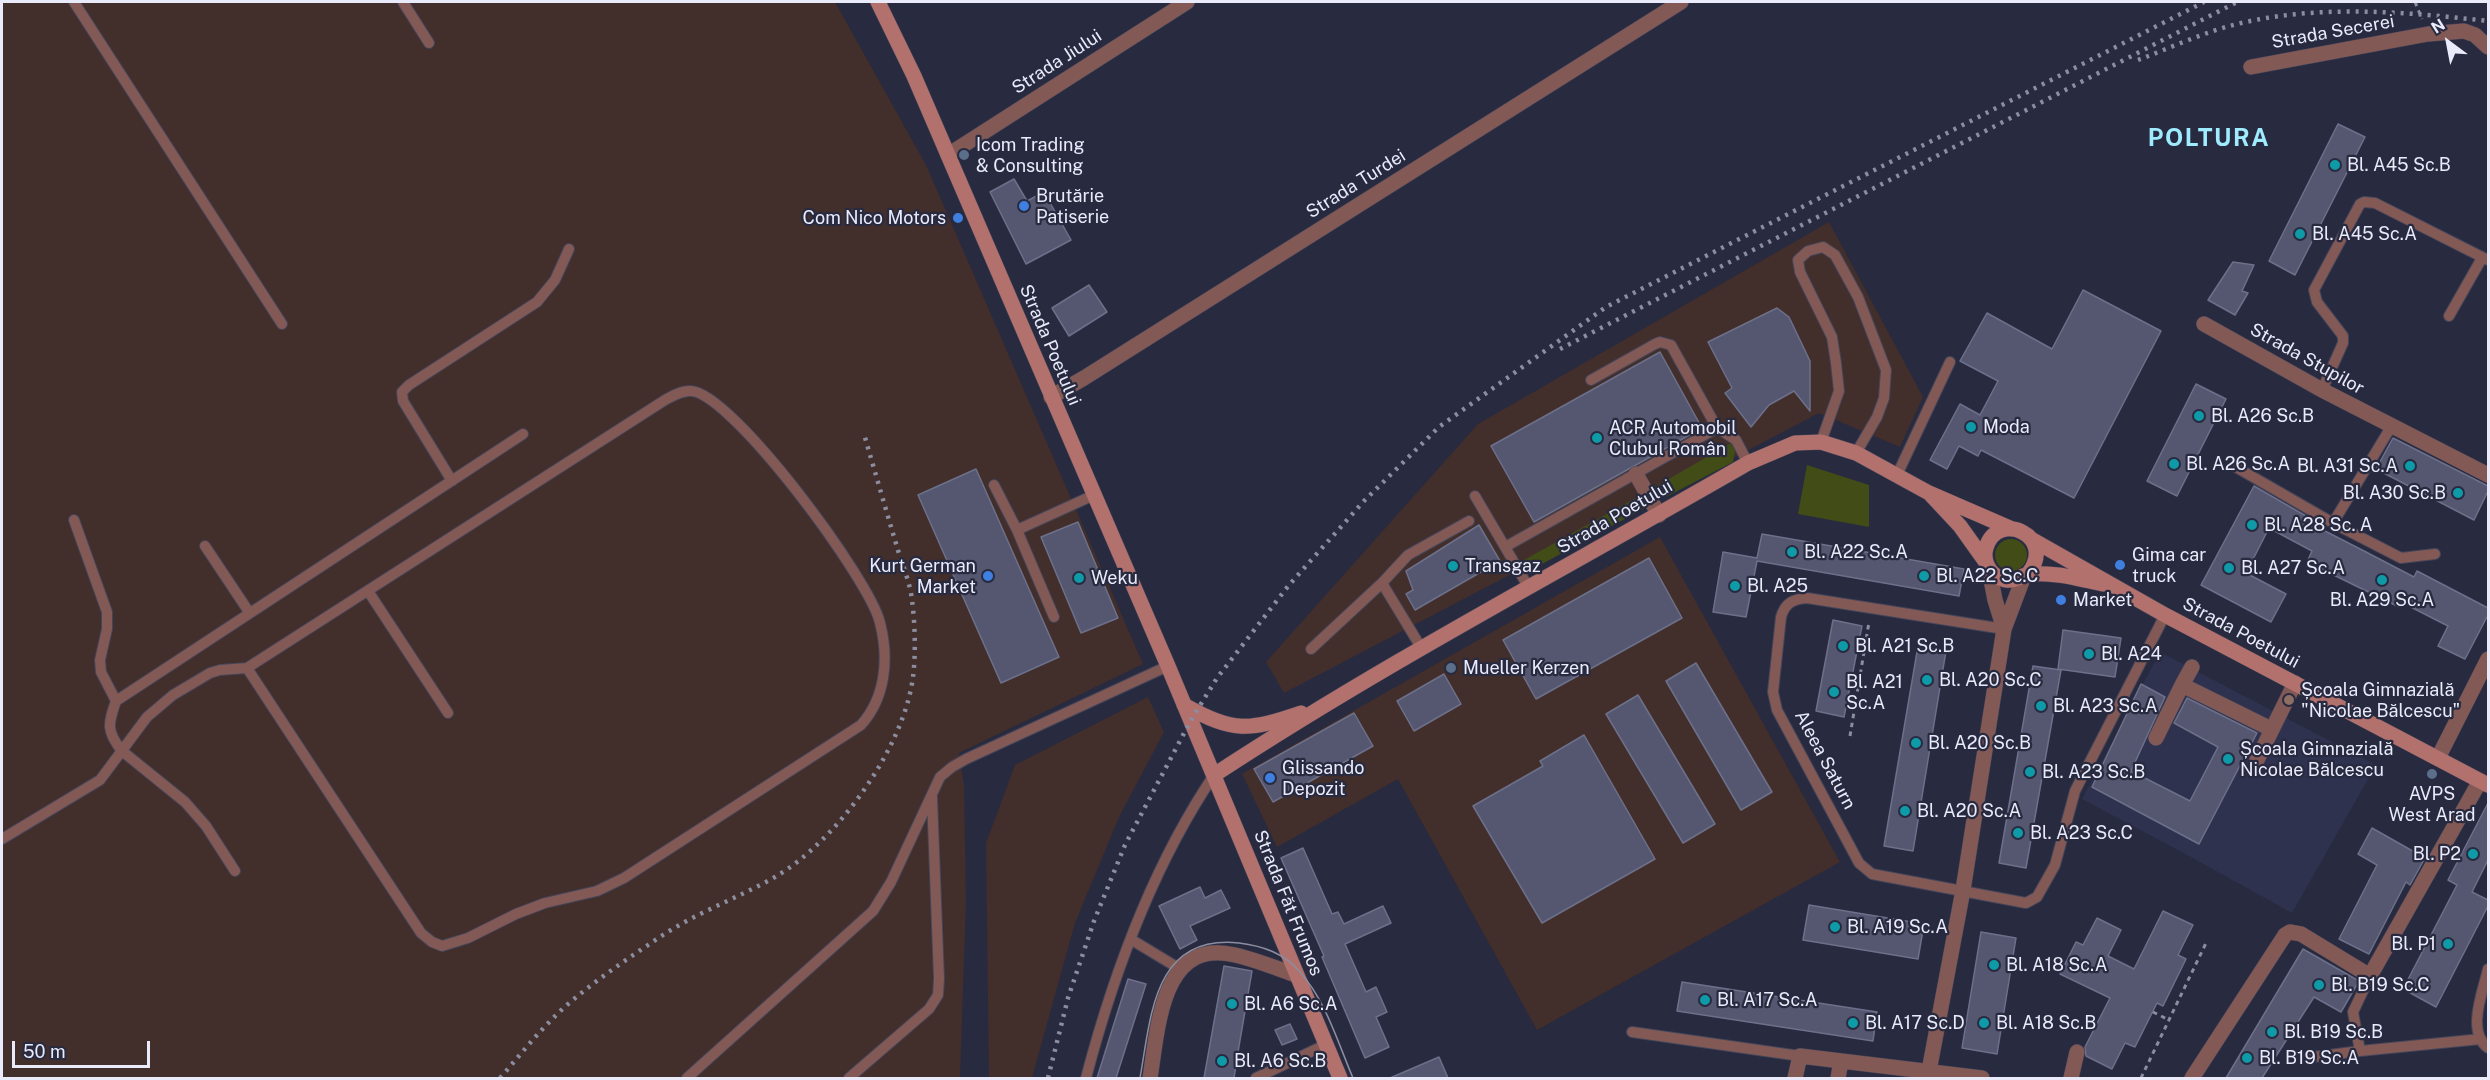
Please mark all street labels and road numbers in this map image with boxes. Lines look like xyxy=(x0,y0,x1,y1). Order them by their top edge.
street label: Strada Secerei xyxy=(2270,11,2396,53)
street label: Strada Jiului xyxy=(1008,25,1106,99)
street label: Strada Turdei xyxy=(1302,145,1410,223)
street label: Strada Poetului xyxy=(1015,281,1085,409)
street label: Strada Stupilor xyxy=(2246,319,2368,399)
street label: Strada Poetului xyxy=(1554,475,1676,559)
street label: Strada Poetului xyxy=(2179,593,2303,673)
street label: Aleea Saturn xyxy=(1790,707,1860,813)
street label: Strada Făt Frumos xyxy=(1249,827,1327,979)

